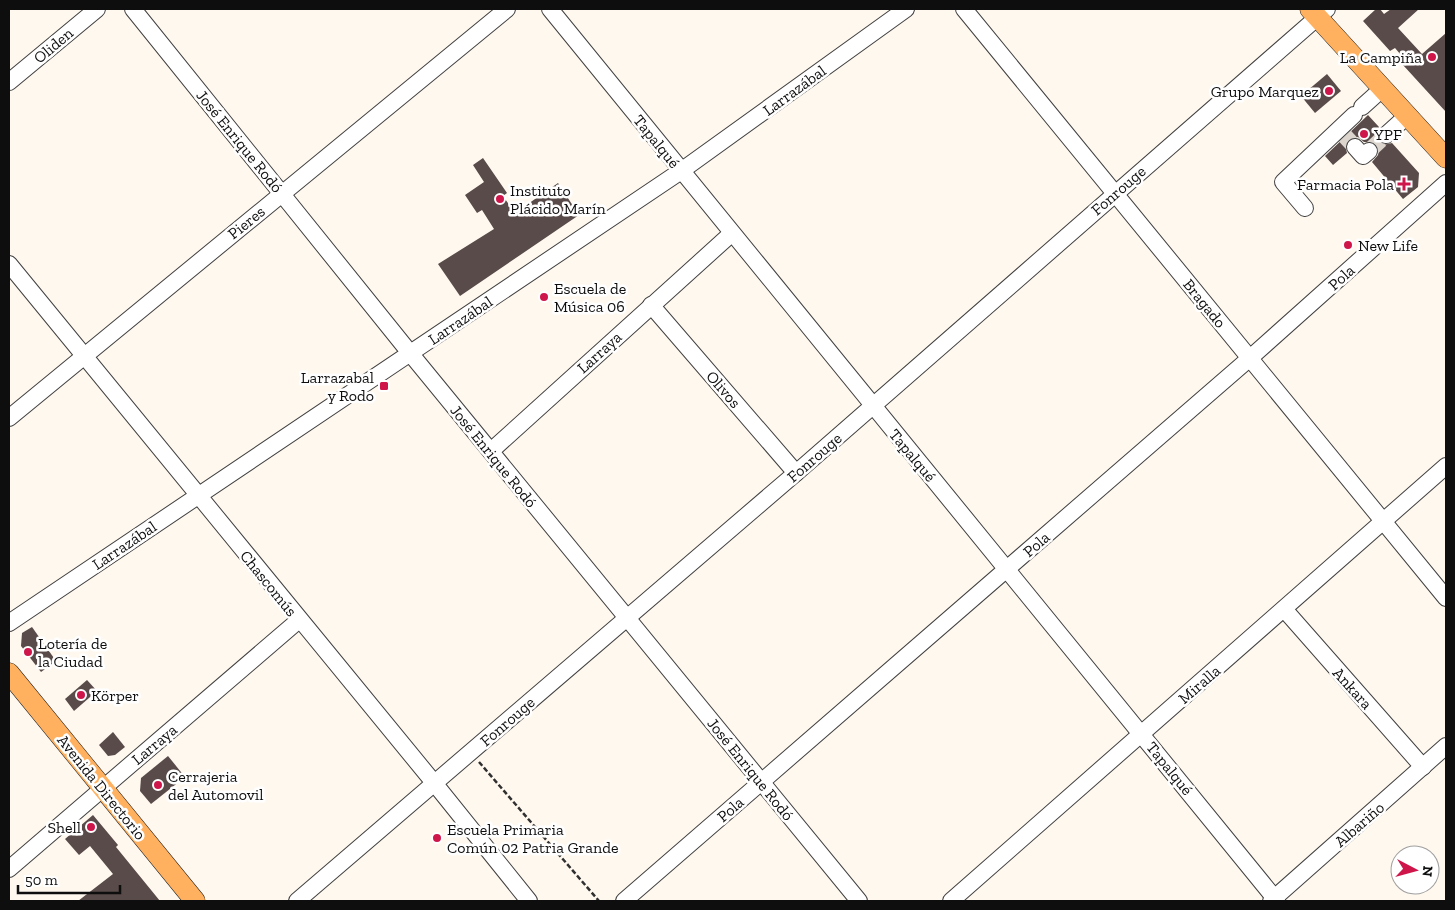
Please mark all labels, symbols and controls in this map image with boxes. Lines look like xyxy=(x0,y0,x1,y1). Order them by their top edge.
street label: Oliden xyxy=(30,23,78,67)
place label: La Campiña xyxy=(1340,48,1422,67)
marker: La Campiña xyxy=(1426,51,1438,63)
street label: Larrazábal xyxy=(759,61,830,120)
place label: Grupo Marquez xyxy=(1211,82,1319,101)
marker: Grupo Marquez xyxy=(1323,85,1335,97)
street label: José Enrique Rodó xyxy=(192,86,287,196)
street label: Tapalqué xyxy=(629,111,684,172)
place label: YPF xyxy=(1373,125,1402,144)
marker: YPF xyxy=(1358,128,1370,140)
street label: Fonrouge xyxy=(1087,161,1150,219)
place label: Farmacia Pola xyxy=(1297,175,1394,194)
marker: Farmacia Pola xyxy=(1398,178,1410,190)
place label: Instituto Plácido Marín xyxy=(510,181,607,218)
marker: Instituto Plácido Marín xyxy=(494,193,506,205)
street label: Pieres xyxy=(224,202,269,243)
place label: New Life xyxy=(1358,236,1418,255)
marker: New Life xyxy=(1342,239,1354,251)
street label: Pola xyxy=(1324,260,1359,294)
street label: Bragado xyxy=(1179,275,1230,332)
place label: Escuela de Música 06 xyxy=(554,279,626,316)
marker: Escuela de Música 06 xyxy=(538,291,550,303)
street label: Larrazábal xyxy=(425,292,496,349)
street label: Larraya xyxy=(573,327,626,377)
street label: Olivos xyxy=(702,367,745,412)
place label: Larrazabal y Rodo xyxy=(301,368,374,405)
marker: Larrazabal y Rodo xyxy=(378,380,390,392)
street label: José Enrique Rodó xyxy=(446,401,541,511)
street label: Tapalqué xyxy=(885,425,940,486)
street label: Fonrouge xyxy=(783,428,846,486)
street label: Larrazábal xyxy=(89,517,160,574)
street label: Pola xyxy=(1019,528,1054,561)
street label: Chascomús xyxy=(236,546,301,620)
place label: Lotería de la Ciudad xyxy=(38,634,107,671)
marker: Lotería de la Ciudad xyxy=(22,646,34,658)
street label: Miralla xyxy=(1174,661,1224,708)
street label: Ankara xyxy=(1329,663,1377,713)
place label: Körper xyxy=(91,686,139,705)
marker: Körper xyxy=(75,689,87,701)
street label: Fonrouge xyxy=(476,692,539,750)
street label: José Enrique Rodó xyxy=(703,714,798,824)
street label: Larraya xyxy=(128,720,181,769)
street label: Avenida Directorio xyxy=(53,731,150,844)
street label: Tapalqué xyxy=(1142,738,1197,799)
place label: Cerrajeria del Automovil xyxy=(168,767,264,804)
marker: Cerrajeria del Automovil xyxy=(152,779,164,791)
street label: Pola xyxy=(713,793,748,826)
street label: Albariño xyxy=(1331,798,1388,851)
place label: Shell xyxy=(47,818,81,837)
place label: Escuela Primaria Común 02 Patria Grande xyxy=(447,820,619,857)
marker: Shell xyxy=(85,821,97,833)
marker: Escuela Primaria Común 02 Patria Grande xyxy=(431,832,443,844)
north arrow xyxy=(1390,845,1440,895)
scale bar xyxy=(18,862,120,894)
text: N xyxy=(1418,865,1436,878)
text: 50 m xyxy=(25,871,58,889)

